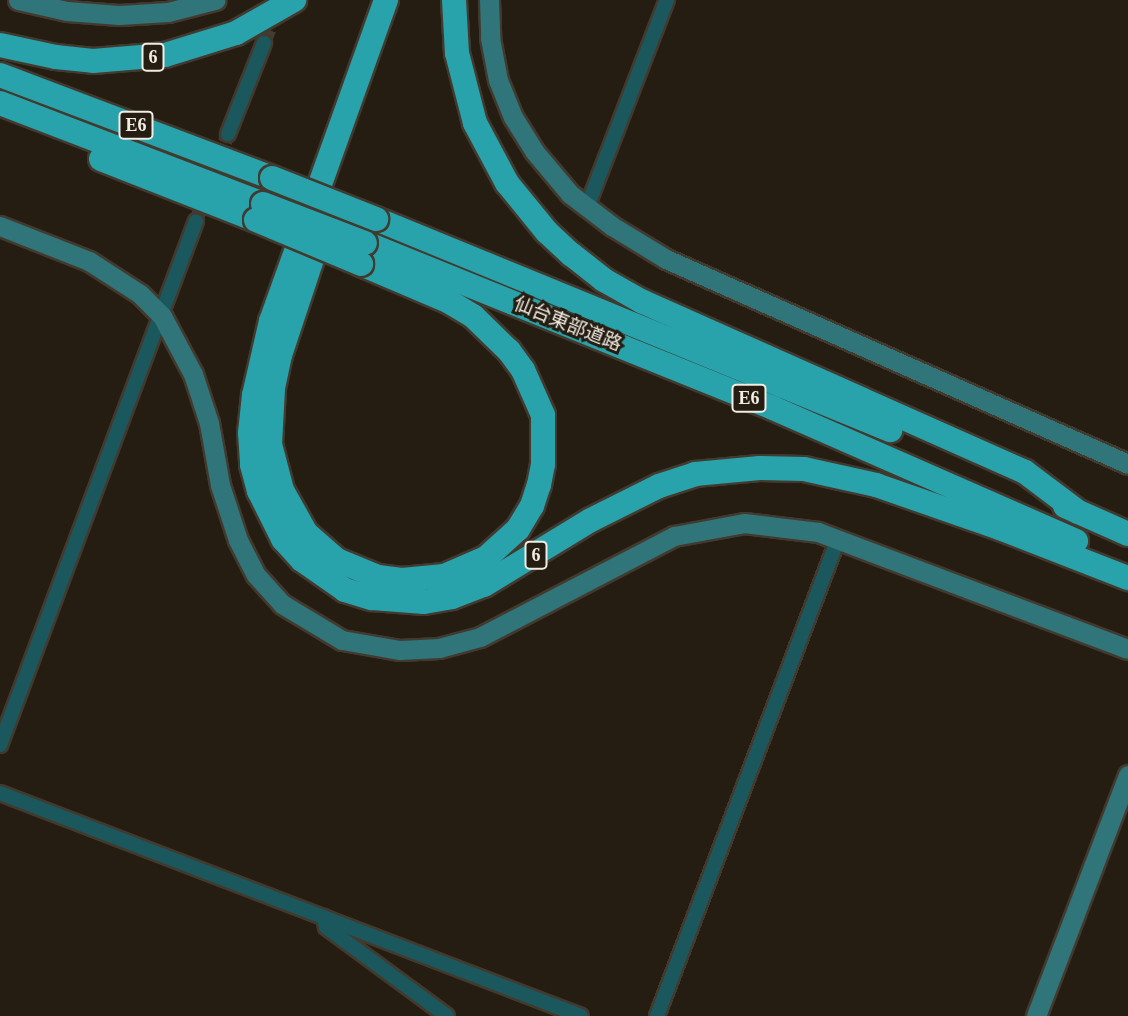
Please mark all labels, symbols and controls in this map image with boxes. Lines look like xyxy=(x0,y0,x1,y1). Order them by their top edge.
road number: 6 xyxy=(141,42,165,72)
road number: E6 xyxy=(117,110,155,140)
street label: 仙台東部道路 xyxy=(511,292,625,356)
road number: E6 xyxy=(730,384,768,412)
road number: 6 xyxy=(524,540,548,570)

